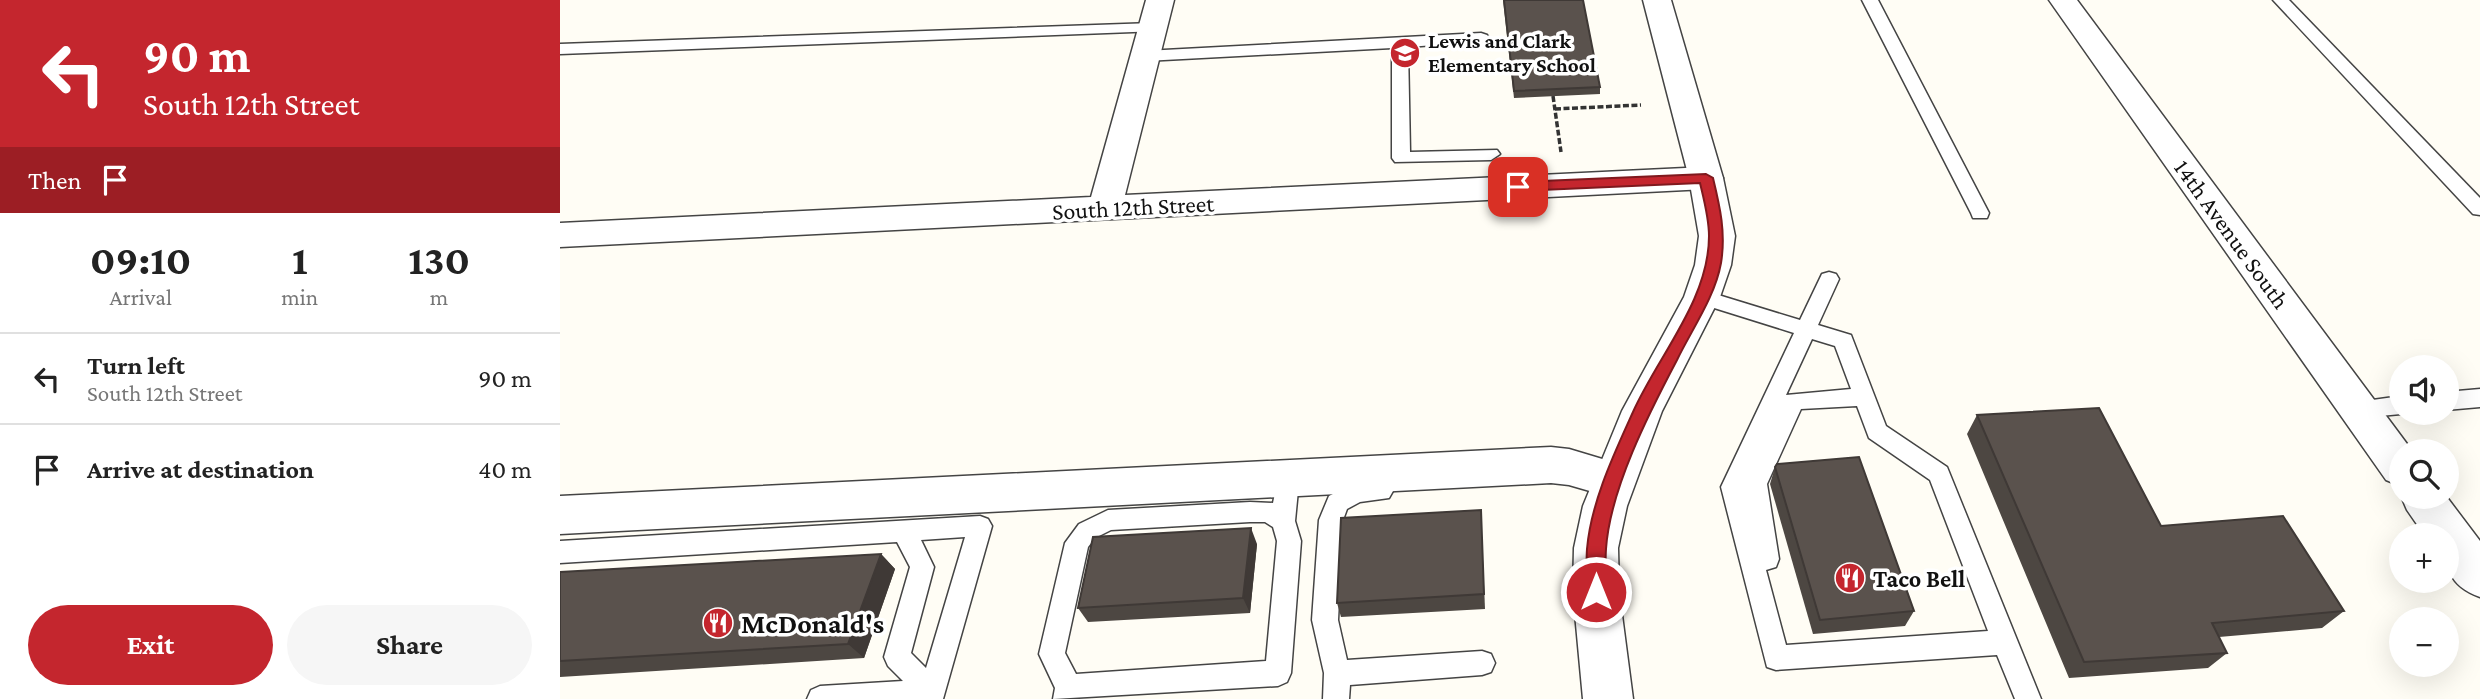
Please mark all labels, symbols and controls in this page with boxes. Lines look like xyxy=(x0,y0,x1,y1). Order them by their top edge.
icon: left xyxy=(28,28,119,119)
text: 90 m xyxy=(143,28,250,83)
place label: Lewis and Clark Elementary School xyxy=(1428,29,1596,77)
school or university icon: Lewis and Clark Elementary School xyxy=(1388,36,1422,70)
text: South 12th Street xyxy=(143,86,359,122)
street label: 14th Avenue South xyxy=(2169,154,2295,314)
pin xyxy=(1488,157,1548,217)
icon: arrive xyxy=(96,161,134,199)
text: Then xyxy=(28,166,82,195)
icon: arrive xyxy=(1499,168,1537,206)
street label: South 12th Street xyxy=(1051,189,1216,225)
text: 09:10 xyxy=(90,236,191,283)
text: 1 xyxy=(292,236,308,283)
text: 130 xyxy=(408,236,470,283)
text: Arrival xyxy=(109,284,172,310)
text: min xyxy=(281,284,318,310)
text: m xyxy=(430,284,448,310)
text: Turn left xyxy=(87,351,185,380)
map controls xyxy=(2389,355,2459,677)
button: sound xyxy=(2389,355,2459,425)
icon: left xyxy=(28,360,66,398)
text: 90 m xyxy=(478,364,532,393)
text: South 12th Street xyxy=(87,380,242,406)
button: search xyxy=(2389,439,2459,509)
icon: arrive xyxy=(28,451,66,489)
text: Arrive at destination xyxy=(87,455,314,484)
text: 40 m xyxy=(478,455,532,484)
button: + xyxy=(2389,523,2459,593)
position arrow xyxy=(1559,555,1633,629)
restaurant icon: Taco Bell xyxy=(1833,561,1867,595)
place label: Taco Bell xyxy=(1873,565,1965,592)
button: Exit xyxy=(28,605,273,685)
button: Share xyxy=(287,605,532,685)
restaurant icon: McDonald's xyxy=(701,606,735,640)
button: − xyxy=(2389,607,2459,677)
place label: McDonald's xyxy=(741,608,884,639)

